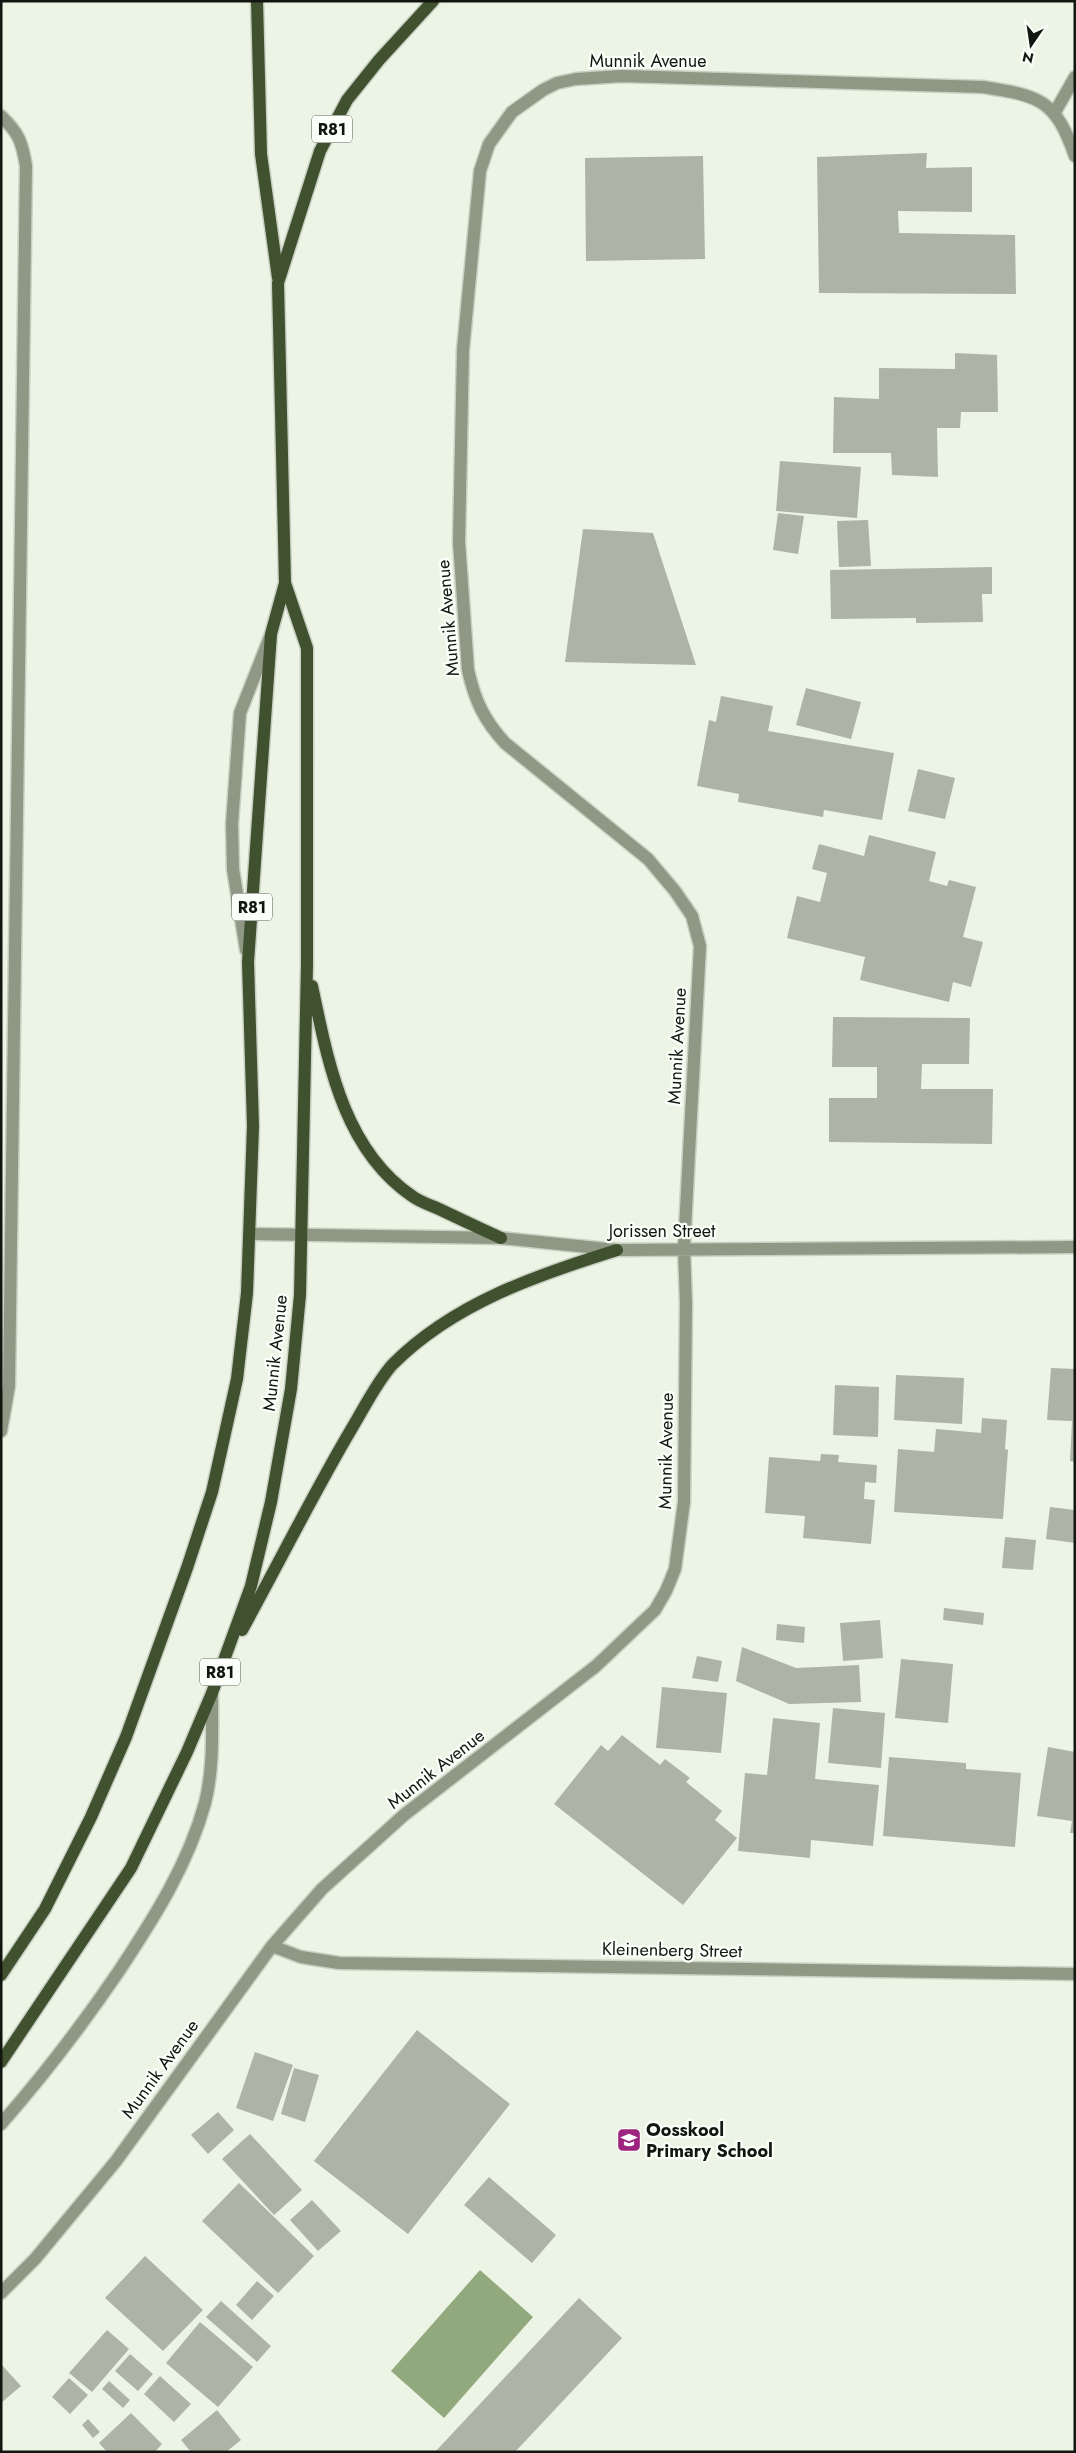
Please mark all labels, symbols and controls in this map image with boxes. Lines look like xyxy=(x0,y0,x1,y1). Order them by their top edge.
north arrow xyxy=(1006,20,1056,70)
text: N xyxy=(1020,47,1036,69)
street label: Munnik Avenue xyxy=(590,48,707,74)
road number: R81 xyxy=(312,116,352,142)
street label: Munnik Avenue xyxy=(430,559,466,677)
road number: R81 xyxy=(232,894,272,920)
street label: Munnik Avenue xyxy=(661,987,693,1105)
street label: Jorissen Street xyxy=(607,1218,716,1244)
street label: Munnik Avenue xyxy=(256,1293,294,1413)
street label: Munnik Avenue xyxy=(652,1392,680,1510)
road number: R81 xyxy=(200,1658,240,1685)
street label: Munnik Avenue xyxy=(382,1723,490,1815)
street label: Kleinenberg Street xyxy=(602,1936,743,1964)
street label: Munnik Avenue xyxy=(115,2014,205,2124)
place label: Oosskool Primary School xyxy=(646,2117,773,2164)
school or university icon: Oosskool Primary School xyxy=(616,2127,642,2153)

